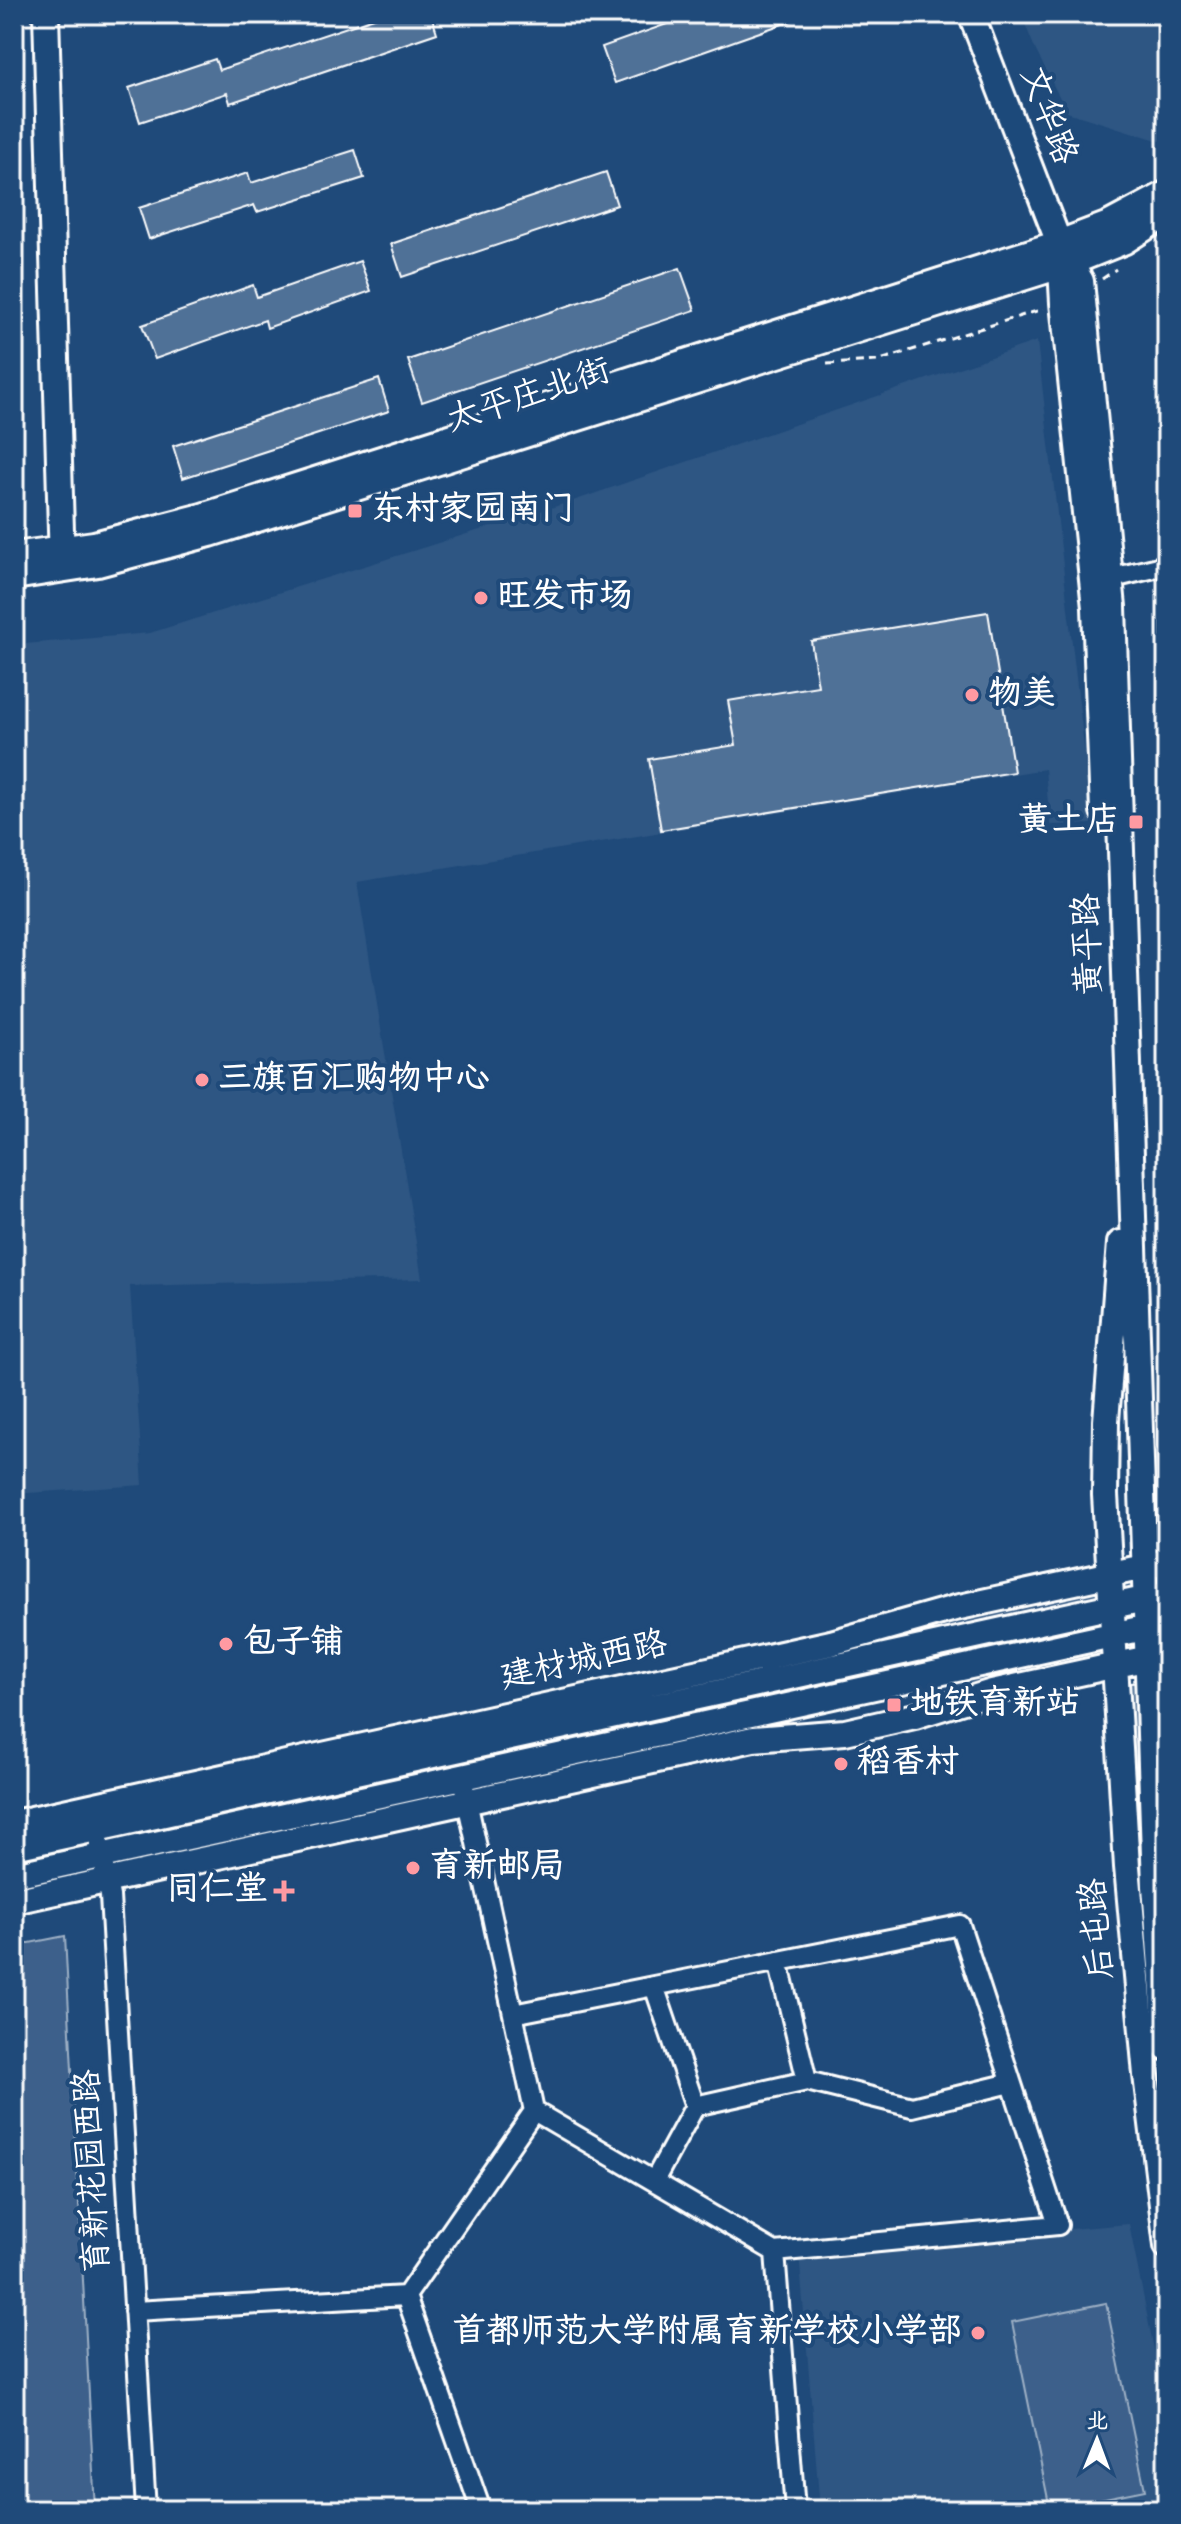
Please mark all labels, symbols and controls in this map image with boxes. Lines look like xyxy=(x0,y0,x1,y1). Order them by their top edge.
street label: 文华路 xyxy=(1005,59,1089,173)
street label: 太平庄北街 xyxy=(440,347,618,447)
place label: 东村家园南门 xyxy=(371,486,575,536)
marker: 东村家园南门 xyxy=(346,502,364,520)
place label: 旺发市场 xyxy=(497,573,633,623)
marker: 旺发市场 xyxy=(472,589,490,607)
place label: 物美 xyxy=(988,670,1056,720)
marker: 物美 xyxy=(963,686,981,704)
place label: 黄土店 xyxy=(1018,797,1120,847)
marker: 黄土店 xyxy=(1127,813,1145,831)
street label: 黄平路 xyxy=(1063,892,1117,996)
place label: 三旗百汇购物中心 xyxy=(218,1055,490,1105)
marker: 三旗百汇购物中心 xyxy=(193,1071,211,1089)
place label: 包子铺 xyxy=(242,1619,344,1669)
street label: 建材城西路 xyxy=(496,1620,672,1704)
marker: 包子铺 xyxy=(217,1635,235,1653)
place label: 地铁育新站 xyxy=(910,1680,1080,1730)
marker: 地铁育新站 xyxy=(885,1696,903,1714)
place label: 稻香村 xyxy=(857,1739,959,1789)
marker: 稻香村 xyxy=(832,1755,850,1773)
place label: 育新邮局 xyxy=(429,1843,565,1893)
marker: 育新邮局 xyxy=(404,1859,422,1877)
place label: 同仁堂 xyxy=(166,1866,268,1916)
street label: 后屯路 xyxy=(1070,1876,1128,1982)
marker: 同仁堂 xyxy=(275,1882,293,1900)
street label: 育新花园西路 xyxy=(64,2068,124,2274)
place label: 首都师范大学附属育新学校小学部 xyxy=(452,2308,962,2358)
marker: 首都师范大学附属育新学校小学部 xyxy=(969,2324,987,2342)
north arrow xyxy=(1057,2400,1137,2480)
text: 北 xyxy=(1086,2407,1109,2439)

